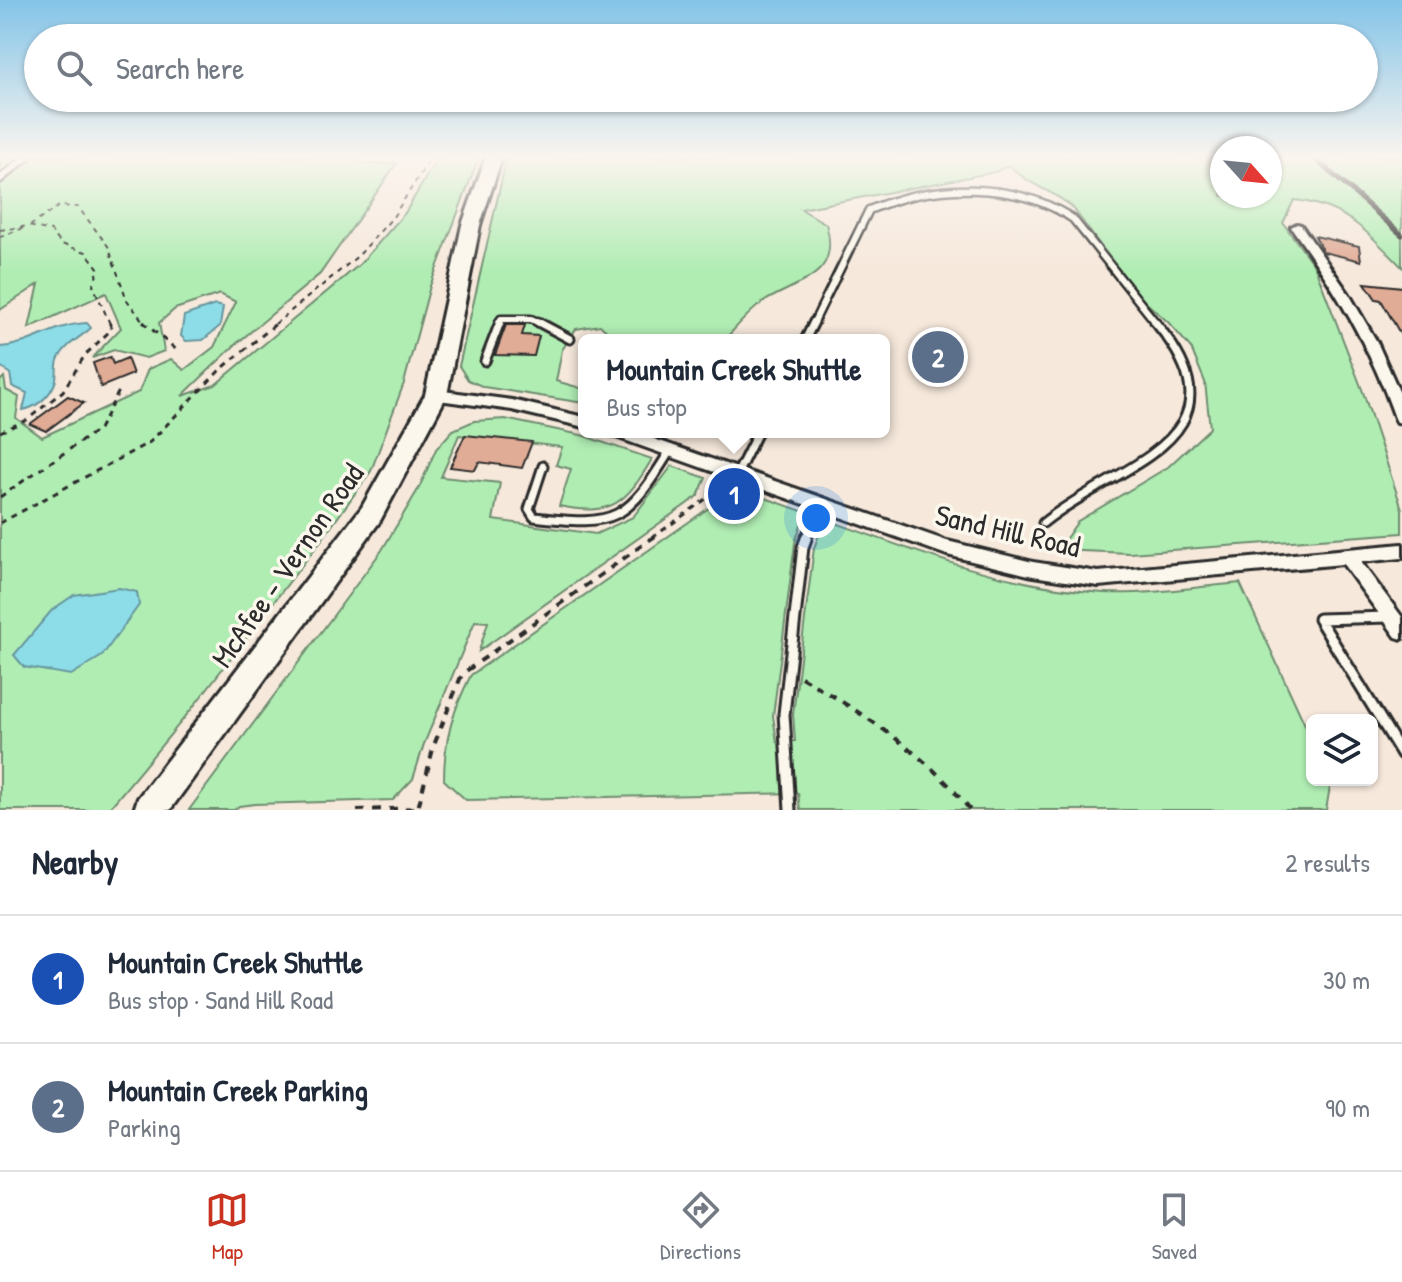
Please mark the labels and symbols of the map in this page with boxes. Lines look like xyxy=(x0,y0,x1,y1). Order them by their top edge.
north arrow xyxy=(1210,136,1282,208)
pin: 2 xyxy=(912,327,964,387)
street label: McAfee - Vernon Road xyxy=(202,455,372,675)
pin: 1 xyxy=(708,464,760,524)
street label: Sand Hill Road xyxy=(932,494,1085,566)
your location xyxy=(796,498,836,538)

